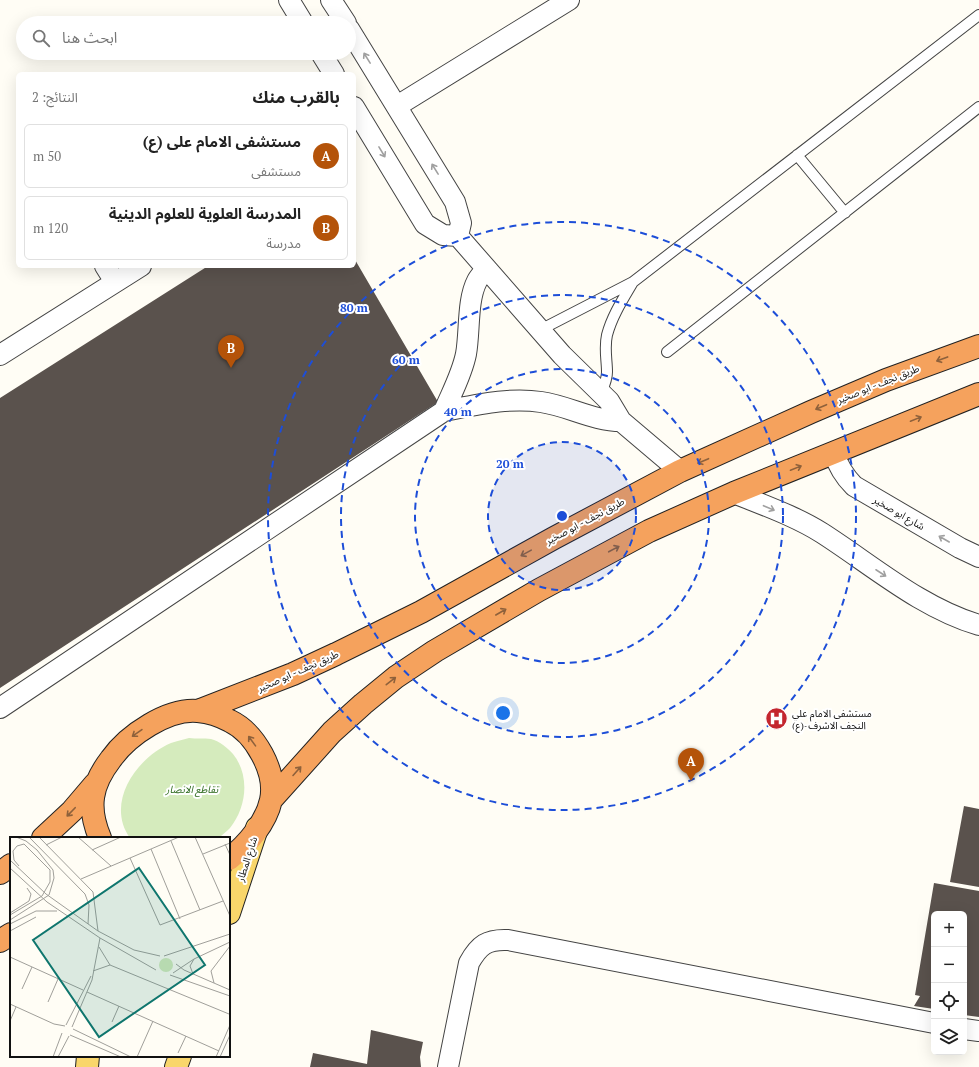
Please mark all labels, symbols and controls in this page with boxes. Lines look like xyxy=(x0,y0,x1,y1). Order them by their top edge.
search box xyxy=(16,16,356,60)
icon: search xyxy=(30,27,52,49)
text: ابحث هنا xyxy=(62,27,117,47)
one-way arrow xyxy=(363,53,371,64)
text: بالقرب منك xyxy=(253,85,340,108)
text: النتائج: 2 xyxy=(32,88,78,106)
text: مستشفی الامام علی (ع) xyxy=(143,131,301,151)
one-way arrow xyxy=(378,146,386,158)
text: 50 m xyxy=(33,147,61,165)
text: A xyxy=(321,147,331,165)
text: مستشفى xyxy=(251,162,301,180)
one-way arrow xyxy=(431,164,439,175)
text: المدرسة العلوية للعلوم الدينية xyxy=(109,203,301,223)
text: 120 m xyxy=(33,219,68,237)
text: B xyxy=(322,219,330,237)
text: مدرسة xyxy=(266,234,301,252)
text: 80 m xyxy=(340,300,368,315)
pin: B xyxy=(218,335,244,368)
text: 60 m xyxy=(392,352,420,367)
one-way arrow xyxy=(937,356,949,364)
street label: طريق نجف - ابو صخير xyxy=(834,361,921,407)
text: 40 m xyxy=(444,404,472,419)
one-way arrow xyxy=(816,404,828,411)
one-way arrow xyxy=(910,415,922,423)
text: 20 m xyxy=(496,456,524,471)
one-way arrow xyxy=(697,457,709,465)
one-way arrow xyxy=(789,463,801,471)
street label: شارع ابو صخير xyxy=(870,493,927,534)
street label: طريق نجف - ابو صخير xyxy=(542,495,627,548)
one-way arrow xyxy=(763,505,775,512)
centre of rings xyxy=(555,509,569,523)
one-way arrow xyxy=(938,535,950,543)
one-way arrow xyxy=(608,545,620,552)
one-way arrow xyxy=(520,550,532,558)
one-way arrow xyxy=(875,570,887,578)
one-way arrow xyxy=(495,608,507,616)
street label: طريق نجف - ابو صخير xyxy=(254,647,341,695)
one-way arrow xyxy=(385,677,396,686)
your location xyxy=(493,703,513,723)
hospital icon: مستشفى الامام علي (ع)-النجف الاشرف xyxy=(764,706,790,732)
place label: مستشفى الامام علي (ع)-النجف الاشرف xyxy=(792,707,872,733)
one-way arrow xyxy=(132,729,143,737)
one-way arrow xyxy=(248,736,256,747)
pin: A xyxy=(678,748,704,781)
one-way arrow xyxy=(292,765,301,776)
park label: تقاطع الانصار xyxy=(165,783,220,797)
one-way arrow xyxy=(66,807,76,817)
street label: شارع المطار xyxy=(233,835,261,884)
inset map xyxy=(10,837,230,1057)
map controls xyxy=(931,911,967,1055)
button: + xyxy=(931,911,967,947)
button: − xyxy=(931,947,967,983)
button: locate xyxy=(931,983,967,1019)
button: layers xyxy=(931,1019,967,1055)

